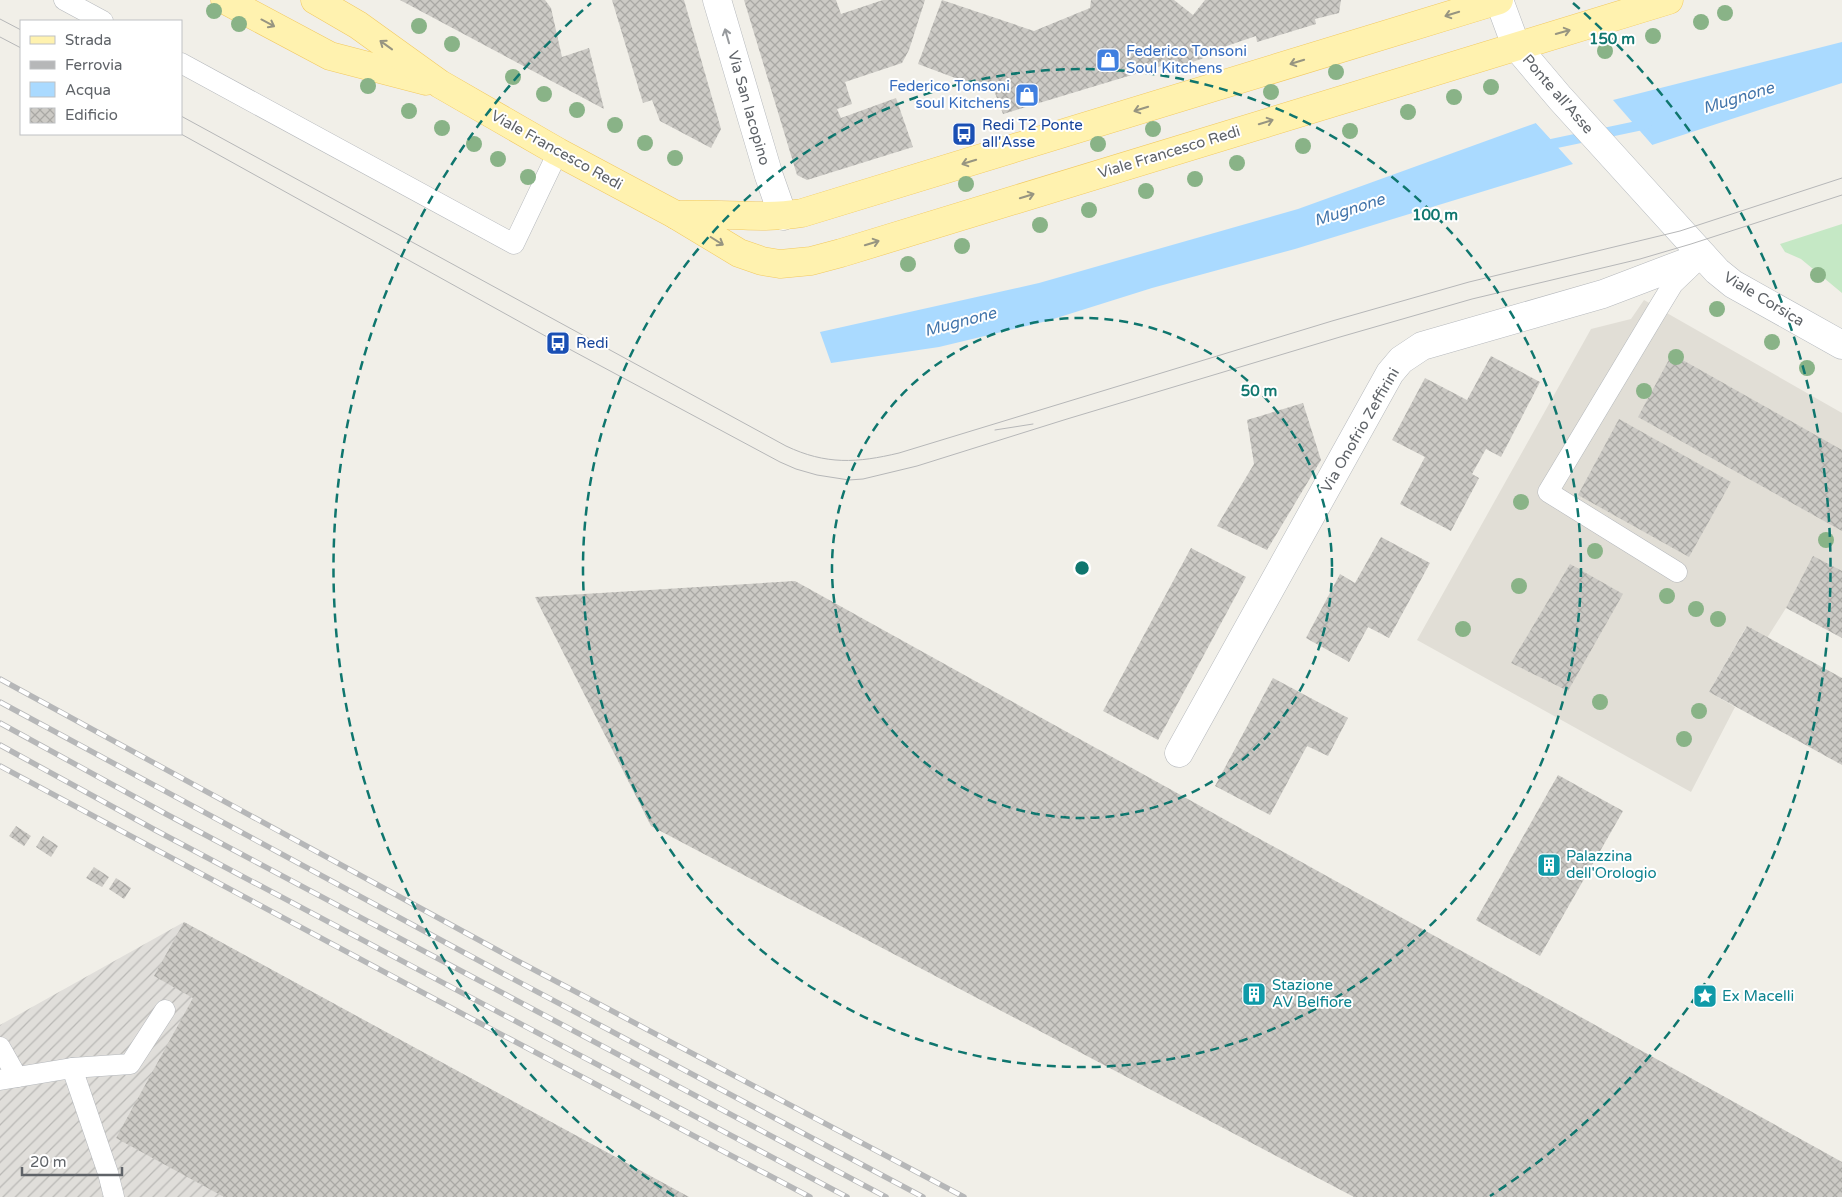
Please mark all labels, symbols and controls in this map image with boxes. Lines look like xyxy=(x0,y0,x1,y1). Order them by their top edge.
one-way arrow xyxy=(1445,10,1461,20)
one-way arrow xyxy=(260,19,275,28)
legend xyxy=(20,20,182,135)
one-way arrow xyxy=(1555,27,1571,37)
one-way arrow xyxy=(722,28,732,44)
text: 150 m xyxy=(1589,30,1635,48)
text: Strada xyxy=(65,31,112,49)
one-way arrow xyxy=(379,40,393,50)
place label: Federico Tonsoni Soul Kitchens xyxy=(1126,42,1247,77)
shop icon: Federico Tonsoni Soul Kitchens xyxy=(1095,47,1121,73)
street label: Via San Iacopino xyxy=(724,49,774,167)
street label: Ponte all'Asse xyxy=(1519,51,1597,137)
text: Ferrovia xyxy=(65,56,122,74)
one-way arrow xyxy=(1289,57,1305,67)
place label: Federico Tonsoni soul Kitchens xyxy=(889,77,1010,112)
water label: Mugnone xyxy=(1700,77,1777,118)
text: Acqua xyxy=(65,81,111,99)
shop icon: Federico Tonsoni soul Kitchens xyxy=(1014,82,1040,108)
one-way arrow xyxy=(1134,105,1150,115)
text: Edificio xyxy=(65,106,118,124)
street label: Viale Francesco Redi xyxy=(488,106,626,194)
place label: Redi T2 Ponte all'Asse xyxy=(982,116,1083,151)
one-way arrow xyxy=(1258,117,1274,127)
bus stop icon: Redi T2 Ponte all'Asse xyxy=(951,121,977,147)
street label: Viale Francesco Redi xyxy=(1096,122,1242,182)
one-way arrow xyxy=(962,157,978,167)
water label: Mugnone xyxy=(1311,189,1388,231)
one-way arrow xyxy=(1019,190,1035,200)
text: 100 m xyxy=(1412,206,1458,224)
one-way arrow xyxy=(710,235,724,246)
one-way arrow xyxy=(863,238,879,248)
street label: Viale Corsica xyxy=(1720,268,1808,330)
water label: Mugnone xyxy=(922,303,999,341)
bus stop icon: Redi xyxy=(545,330,571,356)
place label: Redi xyxy=(576,334,608,352)
street label: Via Onofrio Zeffirini xyxy=(1317,365,1403,495)
text: 50 m xyxy=(1241,382,1277,400)
centre of rings xyxy=(1073,559,1091,577)
place label: Palazzina dell'Orologio xyxy=(1566,847,1657,882)
building icon: Palazzina dell'Orologio xyxy=(1536,852,1562,878)
place label: Stazione AV Belfiore xyxy=(1272,976,1352,1011)
building icon: Stazione AV Belfiore xyxy=(1241,981,1267,1007)
place icon: Ex Macelli xyxy=(1692,983,1718,1009)
place label: Ex Macelli xyxy=(1722,987,1794,1005)
scale bar xyxy=(22,1144,122,1176)
text: 20 m xyxy=(30,1153,67,1171)

